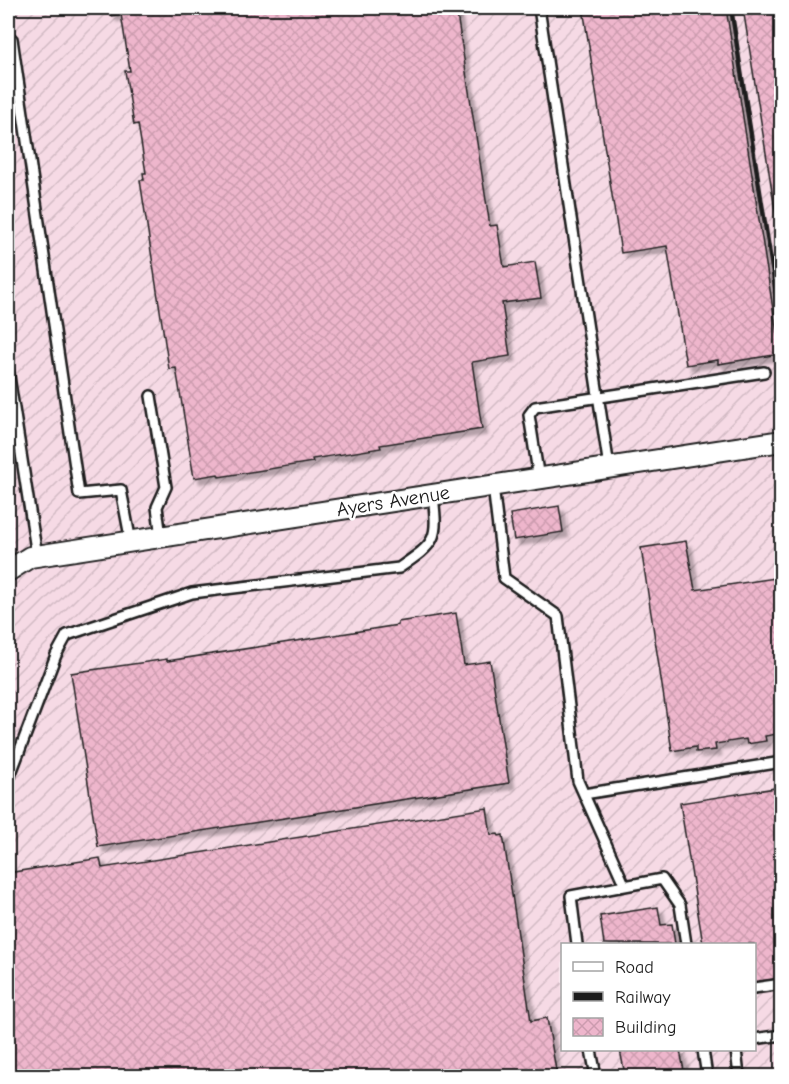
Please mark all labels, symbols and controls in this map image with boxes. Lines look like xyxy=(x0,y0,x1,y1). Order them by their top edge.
street label: Ayers Avenue xyxy=(335,481,451,521)
legend xyxy=(561,943,756,1051)
text: Road xyxy=(615,957,654,978)
text: Railway xyxy=(615,987,672,1008)
text: Building xyxy=(615,1017,677,1038)

